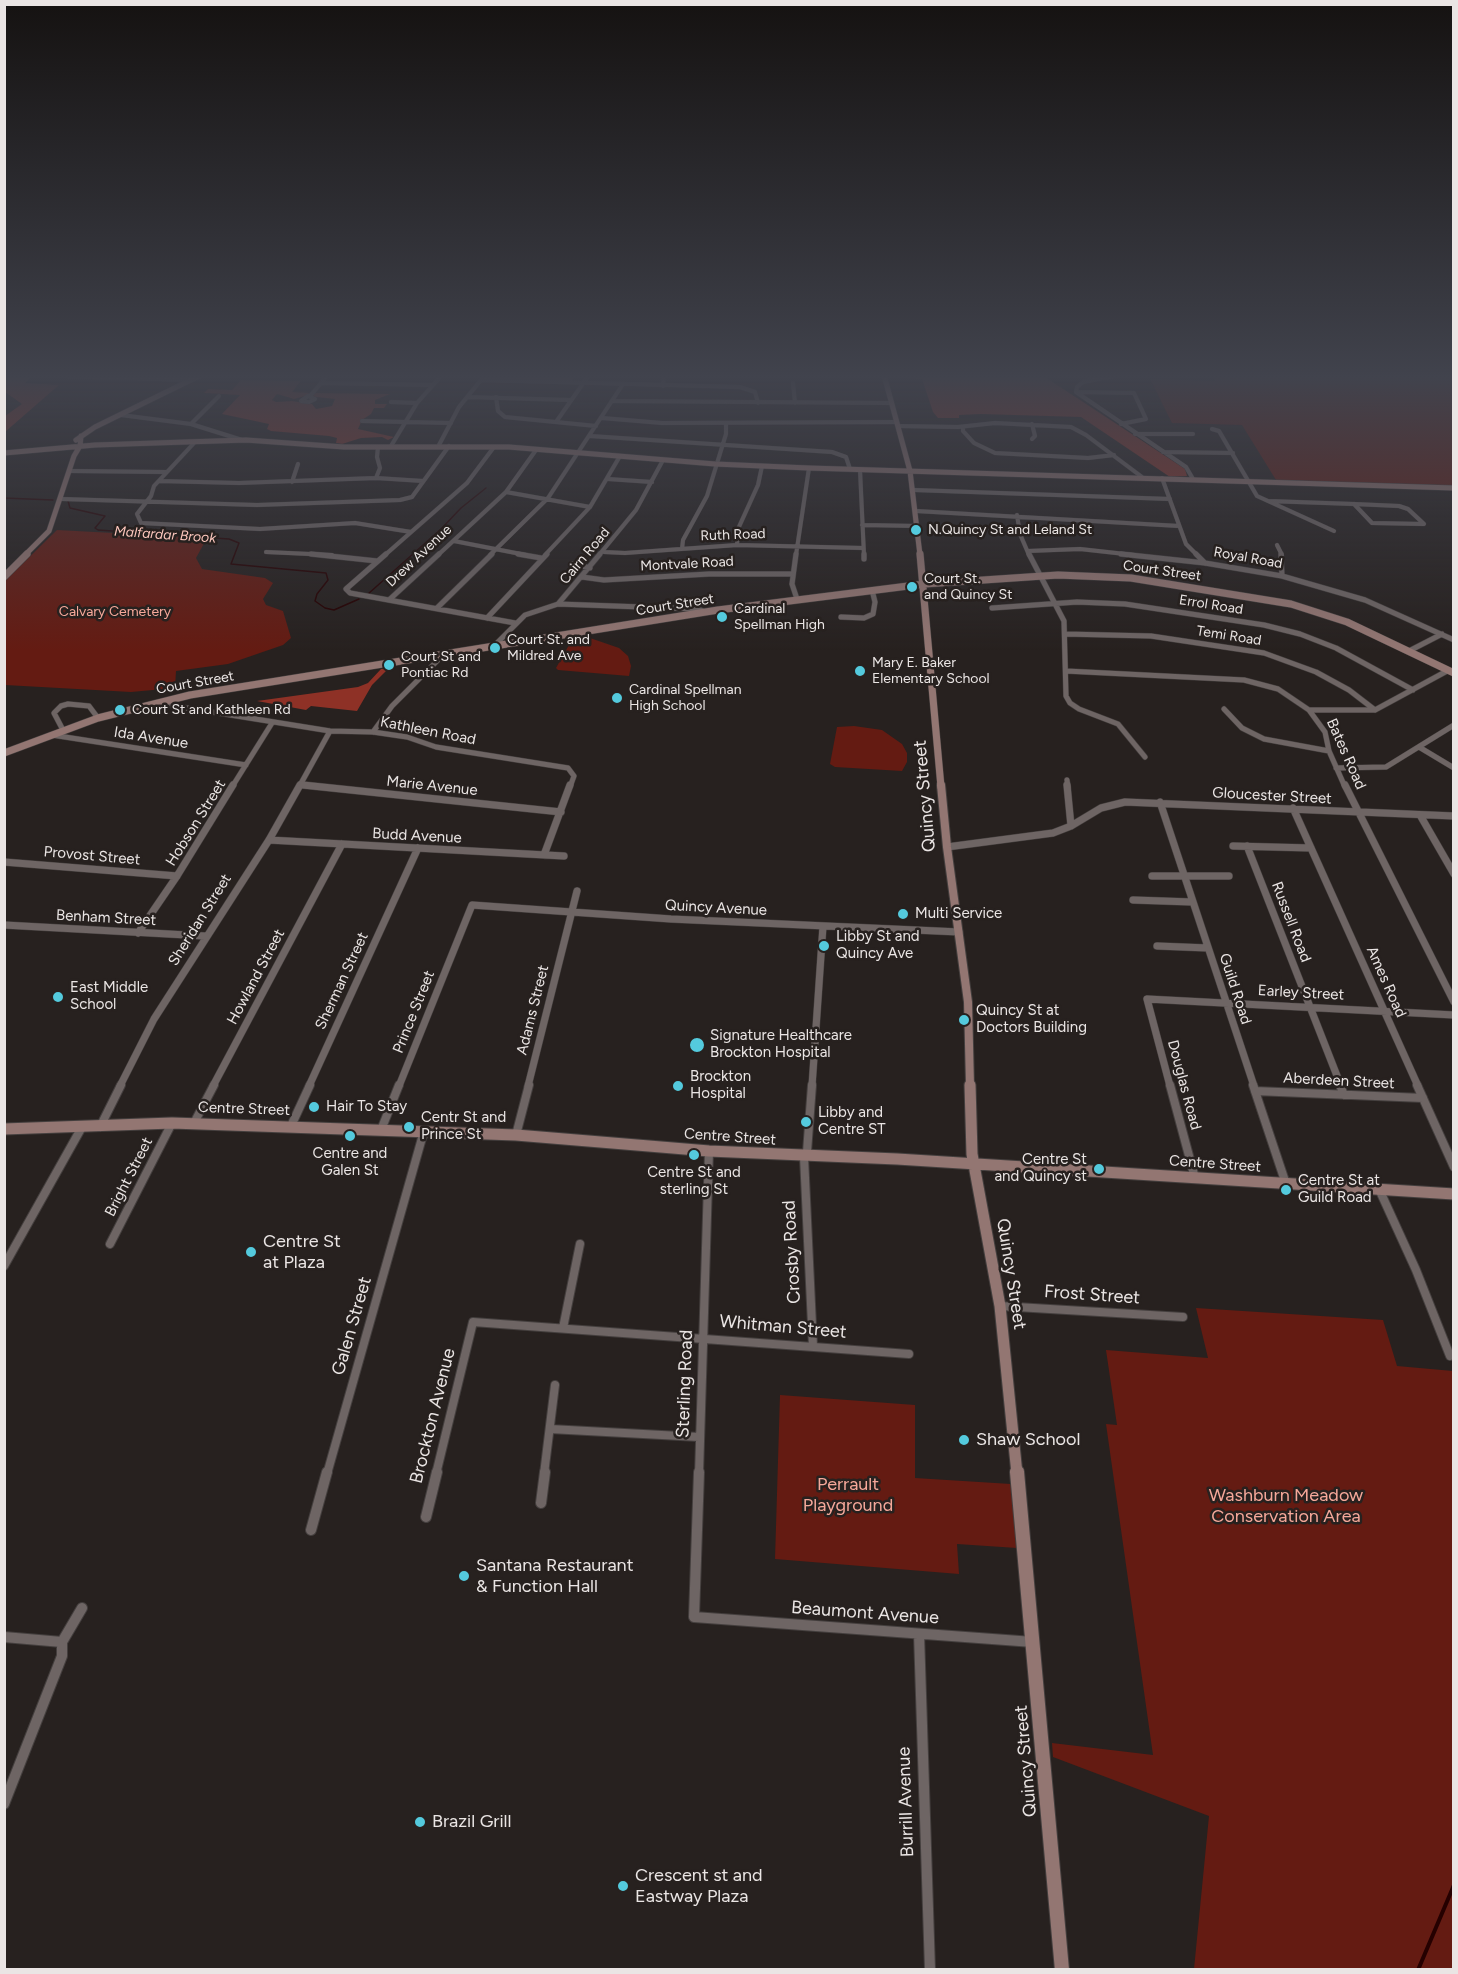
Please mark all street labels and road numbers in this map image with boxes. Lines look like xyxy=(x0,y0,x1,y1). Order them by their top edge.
street label: Drew Avenue xyxy=(383,521,455,591)
street label: Cairn Road xyxy=(556,524,614,588)
street label: Ruth Road xyxy=(700,525,766,545)
street label: Royal Road xyxy=(1212,544,1284,572)
street label: Montvale Road xyxy=(640,553,734,575)
street label: Court Street xyxy=(1122,557,1202,585)
street label: Court Street xyxy=(635,591,715,619)
street label: Errol Road xyxy=(1178,592,1244,618)
street label: Temi Road xyxy=(1195,623,1263,649)
street label: Court Street xyxy=(155,668,235,698)
street label: Kathleen Road xyxy=(379,713,477,749)
street label: Bates Road xyxy=(1322,716,1370,792)
street label: Ida Avenue xyxy=(113,723,189,753)
street label: Quincy Street xyxy=(909,739,941,853)
street label: Marie Avenue xyxy=(386,772,478,800)
street label: Hobson Street xyxy=(162,776,230,870)
street label: Gloucester Street xyxy=(1212,784,1332,808)
street label: Budd Avenue xyxy=(372,825,462,847)
street label: Provost Street xyxy=(43,843,141,869)
street label: Sheridan Street xyxy=(165,871,235,969)
street label: Russell Road xyxy=(1267,879,1315,965)
street label: Quincy Avenue xyxy=(665,896,767,920)
street label: Benham Street xyxy=(55,906,157,930)
street label: Howland Street xyxy=(223,926,289,1028)
street label: Sherman Street xyxy=(312,929,372,1033)
street label: Ames Road xyxy=(1362,943,1410,1021)
street label: Guild Road xyxy=(1215,951,1255,1027)
street label: Adams Street xyxy=(513,963,553,1057)
street label: Prince Street xyxy=(389,968,439,1056)
street label: Earley Street xyxy=(1257,982,1345,1004)
street label: Douglas Road xyxy=(1163,1038,1205,1132)
street label: Aberdeen Street xyxy=(1283,1069,1395,1093)
street label: Centre Street xyxy=(198,1098,290,1120)
street label: Centre Street xyxy=(683,1125,777,1149)
street label: Bright Street xyxy=(101,1134,157,1220)
street label: Centre Street xyxy=(1168,1152,1262,1176)
street label: Crosby Road xyxy=(779,1200,805,1304)
street label: Quincy Street xyxy=(992,1217,1030,1331)
street label: Galen Street xyxy=(328,1274,376,1378)
street label: Frost Street xyxy=(1043,1281,1141,1309)
street label: Whitman Street xyxy=(718,1311,848,1343)
street label: Sterling Road xyxy=(672,1329,698,1439)
street label: Brockton Avenue xyxy=(406,1346,460,1486)
street label: Beaumont Avenue xyxy=(790,1597,940,1629)
street label: Quincy Street xyxy=(1010,1704,1042,1818)
street label: Burrill Avenue xyxy=(893,1746,919,1858)

